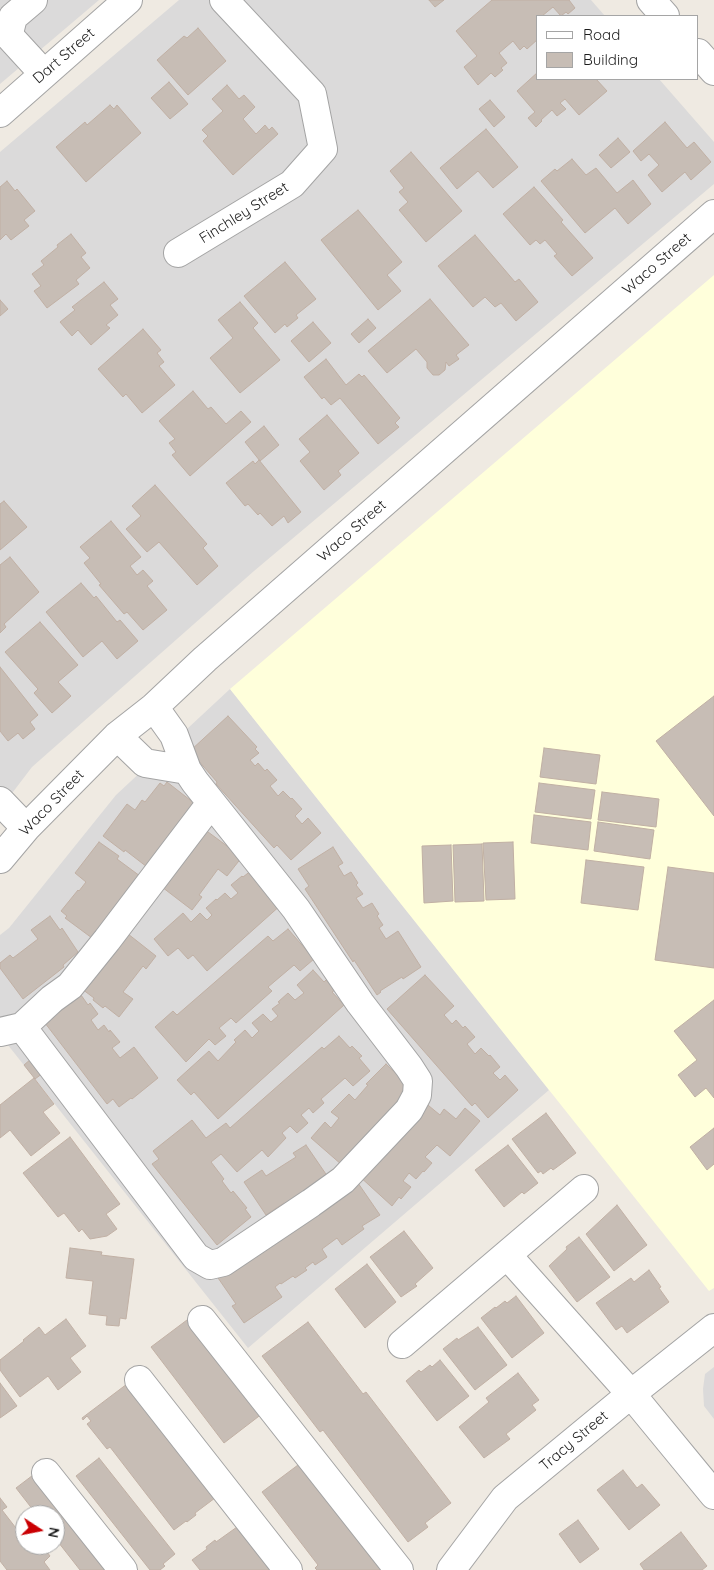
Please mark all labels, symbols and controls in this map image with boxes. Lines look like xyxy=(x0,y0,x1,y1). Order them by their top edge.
legend xyxy=(536,15,699,80)
street label: Dart Street xyxy=(29,24,99,88)
text: Road xyxy=(583,25,620,44)
text: Building xyxy=(583,50,638,69)
street label: Finchley Street xyxy=(196,178,292,248)
street label: Waco Street xyxy=(619,229,695,299)
street label: Waco Street xyxy=(314,496,390,566)
street label: Waco Street xyxy=(16,766,88,840)
street label: Tracy Street xyxy=(536,1407,612,1475)
north arrow xyxy=(15,1505,65,1555)
text: N xyxy=(44,1526,64,1539)

